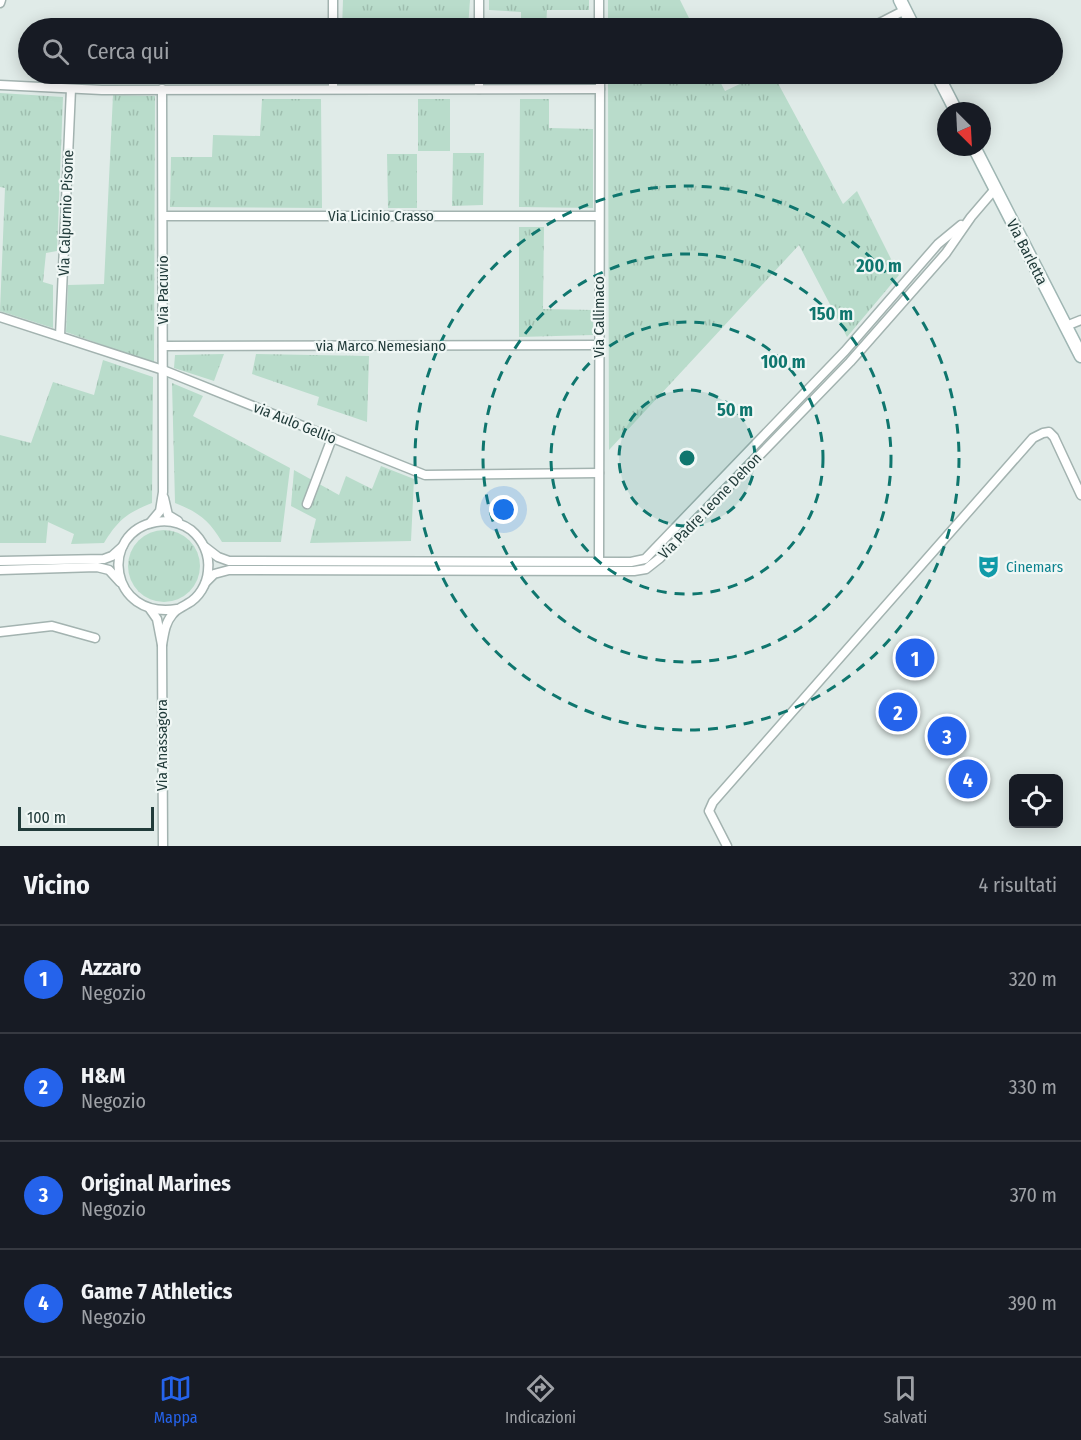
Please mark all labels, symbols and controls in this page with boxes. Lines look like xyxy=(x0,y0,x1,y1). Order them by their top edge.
search box xyxy=(18,18,1063,84)
icon: search xyxy=(39,35,72,68)
text: Cerca qui xyxy=(87,38,170,65)
north arrow xyxy=(937,102,991,156)
street label: Via Calpurnio Pisone xyxy=(55,150,77,276)
street label: Via Licinio Crasso xyxy=(328,207,434,225)
street label: Via Barletta xyxy=(1003,216,1051,288)
street label: Via Pacuvio xyxy=(154,255,172,325)
text: 200 m xyxy=(855,255,902,277)
street label: Via Callimaco xyxy=(590,276,608,358)
text: 150 m xyxy=(809,303,853,325)
street label: via Marco Nemesiano xyxy=(316,337,446,355)
text: 100 m xyxy=(761,351,805,373)
street label: via Aulo Gellio xyxy=(251,398,339,448)
text: 50 m xyxy=(717,399,753,421)
centre of rings xyxy=(677,448,697,468)
street label: Via Padre Leone Dehon xyxy=(655,449,765,563)
your location xyxy=(489,495,518,524)
theatre icon: Cinemars xyxy=(975,554,1001,580)
place label: Cinemars xyxy=(1006,558,1063,576)
pin: 1 xyxy=(896,636,934,680)
pin: 2 xyxy=(878,690,918,734)
street label: Via Anassagora xyxy=(153,699,171,791)
pin: 3 xyxy=(928,714,966,758)
pin: 4 xyxy=(948,756,988,802)
map controls xyxy=(1009,774,1063,828)
button: locate xyxy=(1009,774,1063,828)
scale bar xyxy=(18,804,154,832)
text: 100 m xyxy=(27,808,66,827)
text: Vicino xyxy=(24,870,90,901)
text: 4 risultati xyxy=(979,873,1057,897)
text: Azzaro xyxy=(81,954,141,981)
text: 1 xyxy=(39,967,48,991)
text: 320 m xyxy=(1009,967,1057,991)
text: Negozio xyxy=(81,981,146,1005)
text: H&M xyxy=(81,1062,125,1089)
text: 2 xyxy=(39,1075,48,1099)
text: 330 m xyxy=(1008,1075,1057,1099)
text: Negozio xyxy=(81,1089,146,1113)
text: Original Marines xyxy=(81,1170,231,1197)
text: 3 xyxy=(39,1183,48,1207)
text: 370 m xyxy=(1010,1183,1057,1207)
text: Negozio xyxy=(81,1197,146,1221)
text: Game 7 Athletics xyxy=(81,1278,232,1305)
text: 4 xyxy=(38,1291,49,1315)
text: 390 m xyxy=(1008,1291,1057,1315)
text: Negozio xyxy=(81,1305,146,1329)
tab: Mappa xyxy=(154,1372,198,1427)
tab: Indicazioni xyxy=(505,1372,576,1427)
tab: Salvati xyxy=(884,1372,927,1427)

